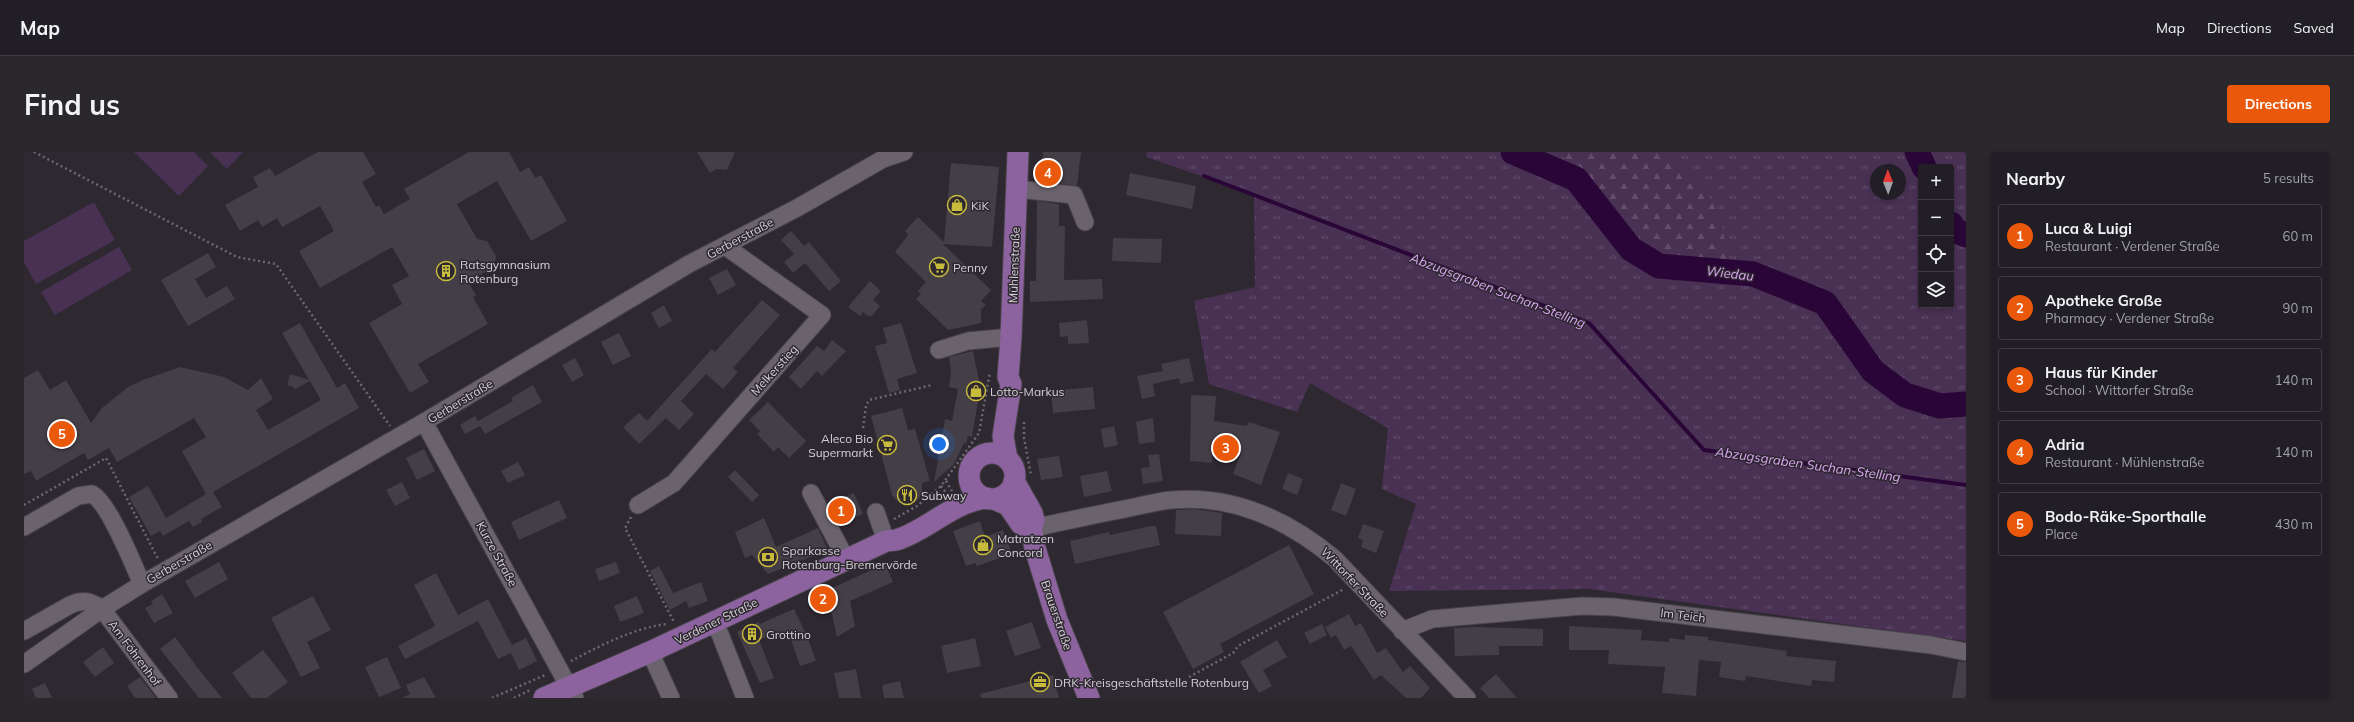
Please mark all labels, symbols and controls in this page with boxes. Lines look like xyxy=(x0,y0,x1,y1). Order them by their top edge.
text: Map xyxy=(20,16,60,40)
text: Map xyxy=(2156,19,2185,37)
text: Directions xyxy=(2207,19,2272,37)
text: Saved xyxy=(2294,19,2334,37)
button: Directions xyxy=(2227,85,2330,123)
text: Find us xyxy=(24,87,120,122)
pin: 4 xyxy=(1035,158,1061,188)
north arrow xyxy=(1870,164,1906,200)
map controls xyxy=(1918,164,1954,308)
button: + xyxy=(1918,164,1954,200)
text: Nearby xyxy=(2006,168,2065,189)
text: 5 results xyxy=(2263,170,2314,186)
shop icon: KiK xyxy=(946,194,968,216)
place label: KiK xyxy=(971,198,989,213)
button: − xyxy=(1918,200,1954,236)
street label: Gerberstraße xyxy=(704,214,776,262)
text: Luca & Luigi xyxy=(2045,219,2132,238)
street label: Mühlenstraße xyxy=(1005,227,1023,303)
text: 1 xyxy=(2016,228,2024,244)
text: 60 m xyxy=(2283,228,2313,244)
button: locate xyxy=(1918,236,1954,272)
text: Restaurant · Verdener Straße xyxy=(2045,238,2220,254)
water label: Abzugsgraben Suchan-Stelling xyxy=(1407,249,1588,331)
supermarket icon: Penny xyxy=(928,256,950,278)
place label: Ratsgymnasium Rotenburg xyxy=(460,257,550,286)
building icon: Ratsgymnasium Rotenburg xyxy=(435,260,457,282)
place label: Penny xyxy=(953,260,988,275)
water label: Wiedau xyxy=(1705,262,1755,284)
button: layers xyxy=(1918,272,1954,308)
text: Apotheke Große xyxy=(2045,291,2162,310)
text: 2 xyxy=(2016,300,2024,316)
text: 90 m xyxy=(2283,300,2313,316)
text: Pharmacy · Verdener Straße xyxy=(2045,310,2214,326)
street label: Melkerstieg xyxy=(747,341,801,399)
text: Haus für Kinder xyxy=(2045,363,2157,382)
text: 3 xyxy=(2016,372,2024,388)
text: 140 m xyxy=(2275,372,2313,388)
street label: Gerberstraße xyxy=(425,376,495,426)
shop icon: Lotto-Markus xyxy=(965,380,987,402)
text: School · Wittorfer Straße xyxy=(2045,382,2194,398)
place label: Lotto-Markus xyxy=(990,384,1065,399)
pin: 5 xyxy=(49,419,75,449)
place label: Aleco Bio Supermarkt xyxy=(808,431,873,460)
pin: 3 xyxy=(1213,433,1239,463)
supermarket icon: Aleco Bio Supermarkt xyxy=(876,434,898,456)
your location xyxy=(929,434,949,454)
text: Adria xyxy=(2045,435,2085,454)
water label: Abzugsgraben Suchan-Stelling xyxy=(1713,443,1902,485)
text: 4 xyxy=(2016,444,2024,460)
text: 140 m xyxy=(2275,444,2313,460)
text: Restaurant · Mühlenstraße xyxy=(2045,454,2204,470)
restaurant icon: Subway xyxy=(896,484,918,506)
place label: Subway xyxy=(921,488,967,503)
pin: 1 xyxy=(828,496,854,526)
text: Bodo-Räke-Sporthalle xyxy=(2045,507,2206,526)
text: 5 xyxy=(2016,516,2024,532)
text: 430 m xyxy=(2275,516,2313,532)
street label: Kurze Straße xyxy=(473,519,521,589)
text: Place xyxy=(2045,526,2078,542)
place label: Matratzen Concord xyxy=(997,531,1054,560)
shop icon: Matratzen Concord xyxy=(972,534,994,556)
street label: Gerberstraße xyxy=(143,537,215,587)
place label: Sparkasse Rotenburg-Bremervörde xyxy=(782,543,917,572)
street label: Wittorfer Straße xyxy=(1318,544,1392,620)
bank icon: Sparkasse Rotenburg-Bremervörde xyxy=(757,546,779,568)
street label: Brauerstraße xyxy=(1038,578,1076,652)
pin: 2 xyxy=(810,584,836,614)
street label: Verdener Straße xyxy=(672,594,760,648)
street label: Im Teich xyxy=(1660,605,1706,625)
street label: Am Föhrenhof xyxy=(105,617,165,690)
building icon: Grottino xyxy=(741,623,763,645)
place label: Grottino xyxy=(766,627,811,642)
office icon: DRK-Kreisgeschäftstelle Rotenburg xyxy=(1029,671,1051,693)
place label: DRK-Kreisgeschäftstelle Rotenburg xyxy=(1054,675,1249,690)

